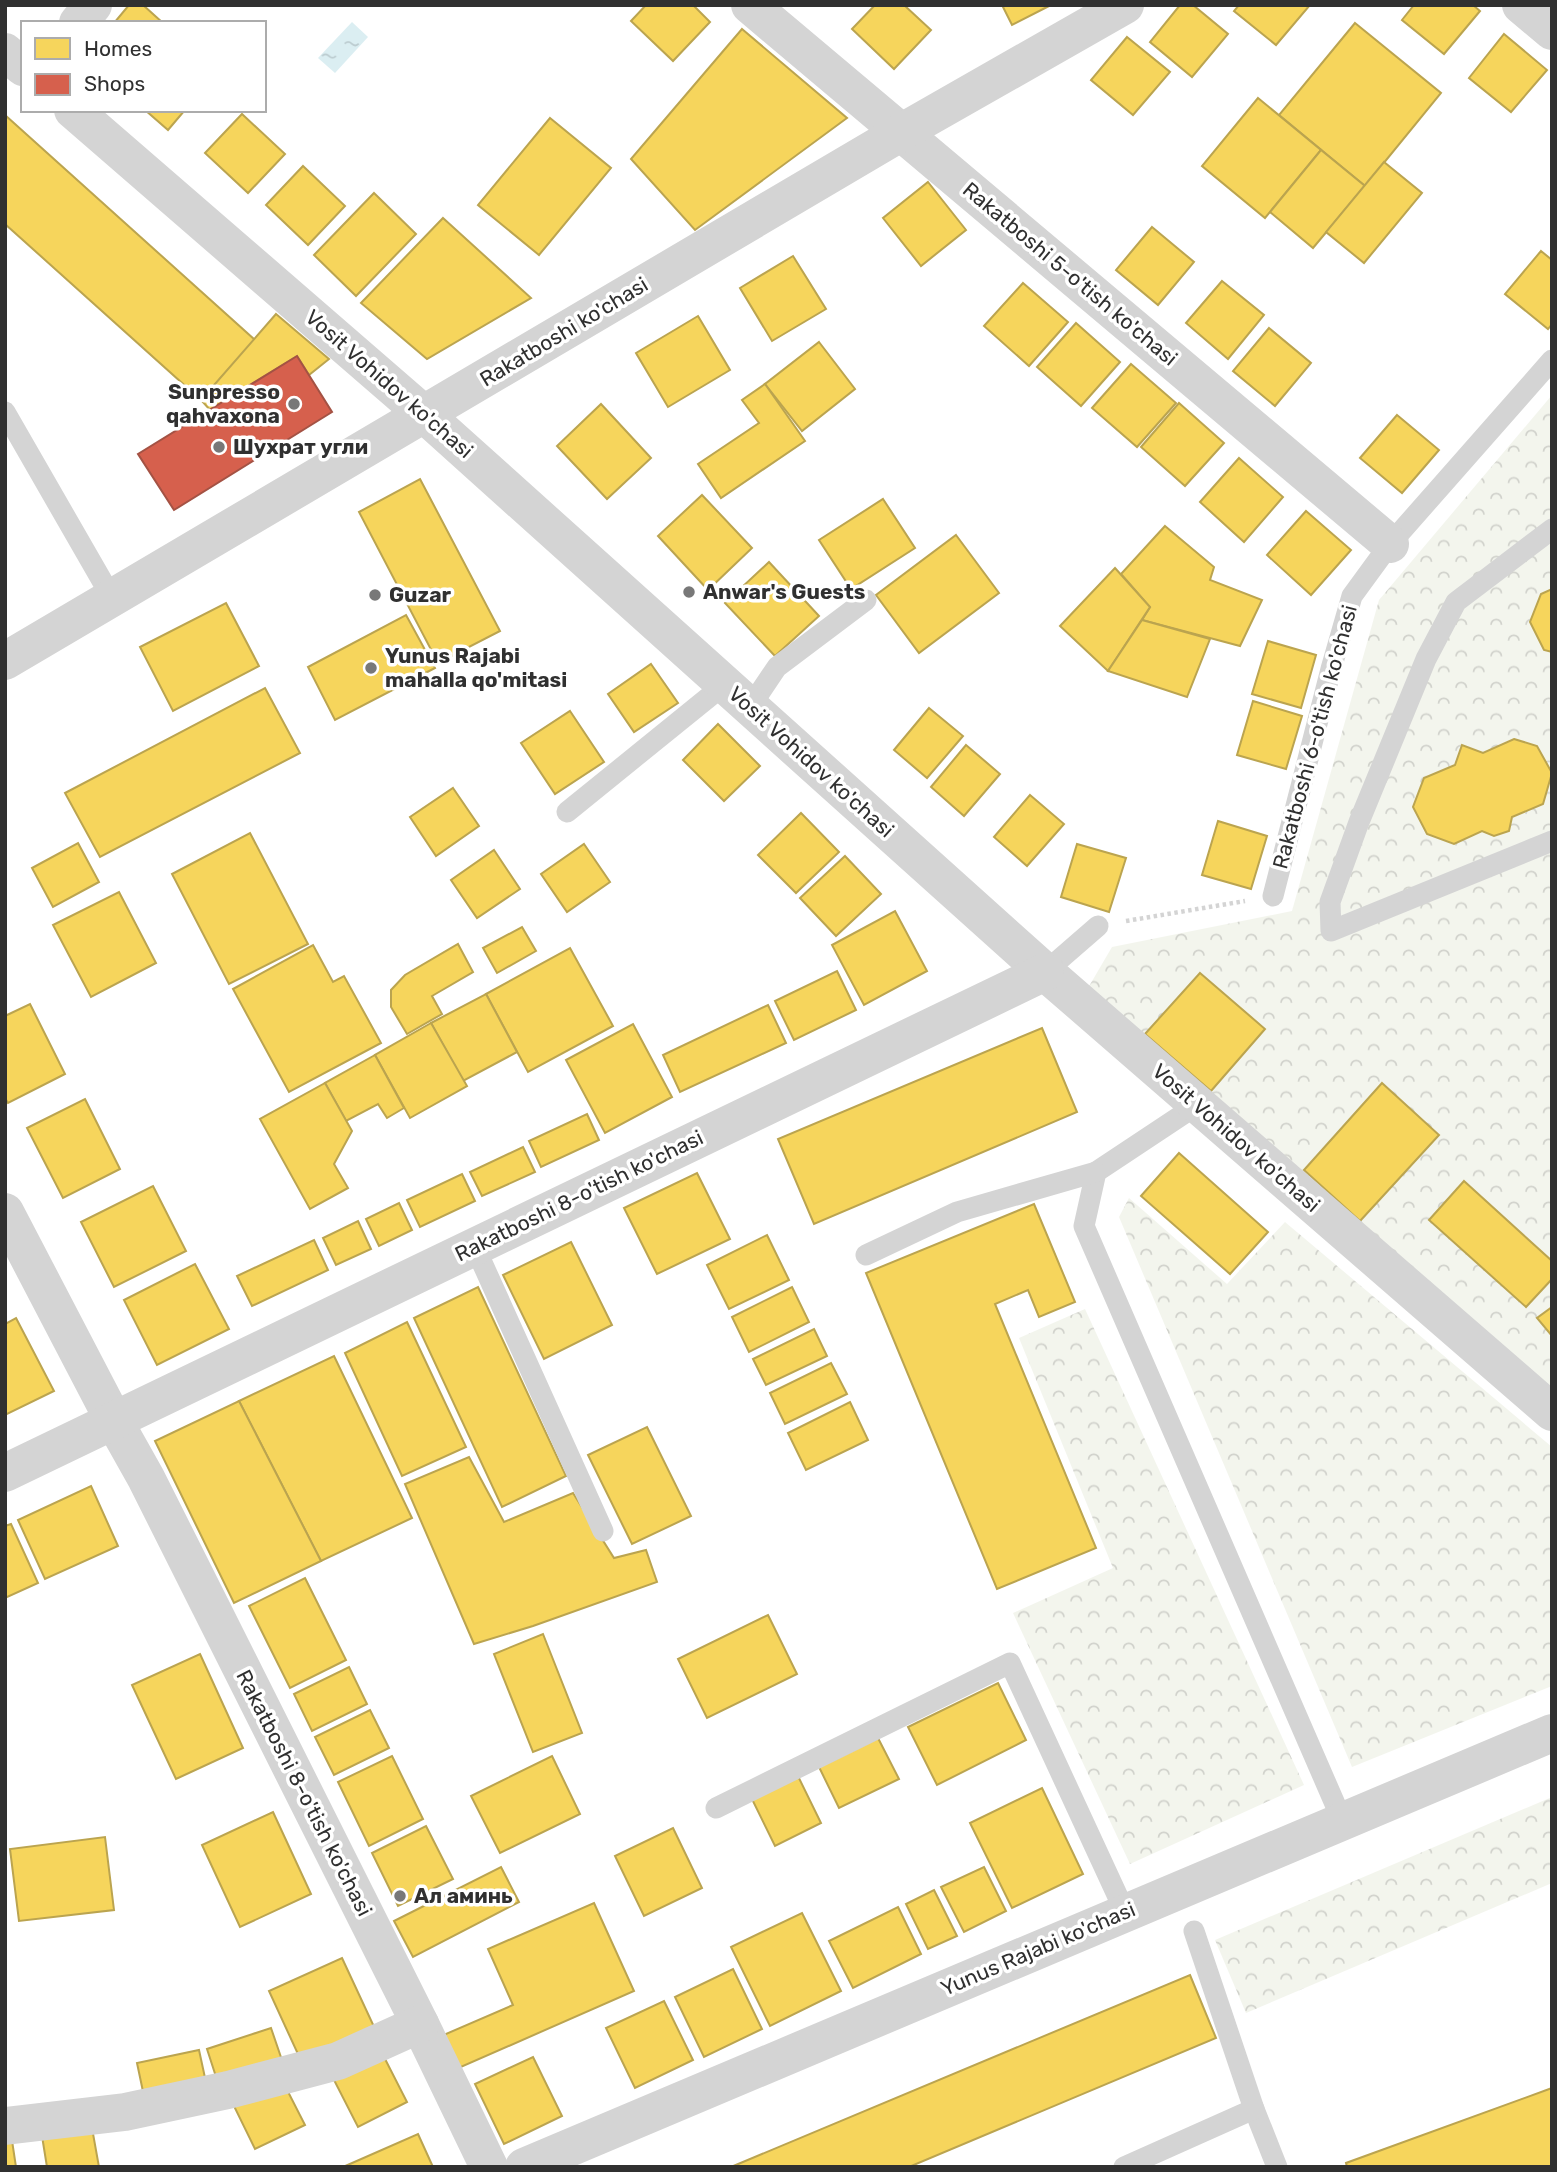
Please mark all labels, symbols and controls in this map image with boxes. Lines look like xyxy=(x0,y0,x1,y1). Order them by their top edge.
legend xyxy=(21,21,266,112)
text: Homes xyxy=(84,36,152,61)
text: Shops xyxy=(84,71,145,96)
street label: Rakatboshi 5-o'tish ko'chasi xyxy=(958,177,1183,371)
street label: Rakatboshi ko'chasi xyxy=(475,272,652,392)
street label: Vosit Vohidov ko'chasi xyxy=(300,304,478,463)
place label: Sunpresso qahvaxona xyxy=(166,379,280,428)
marker: Sunpresso qahvaxona xyxy=(286,396,302,412)
place label: Шухрат угли xyxy=(233,434,368,459)
marker: Шухрат угли xyxy=(211,439,227,455)
place label: Anwar's Guests xyxy=(703,579,865,604)
place label: Guzar xyxy=(389,582,452,607)
marker: Anwar's Guests xyxy=(681,584,697,600)
marker: Guzar xyxy=(367,587,383,603)
street label: Rakatboshi 6-o'tish ko'chasi xyxy=(1267,602,1362,872)
place label: Yunus Rajabi mahalla qo'mitasi xyxy=(385,643,567,692)
marker: Yunus Rajabi mahalla qo'mitasi xyxy=(363,660,379,676)
street label: Vosit Vohidov ko'chasi xyxy=(724,681,899,842)
street label: Vosit Vohidov ko'chasi xyxy=(1147,1058,1325,1217)
street label: Rakatboshi 8-o'tish ko'chasi xyxy=(451,1124,707,1267)
street label: Rakatboshi 8-o'tish ko'chasi xyxy=(231,1666,378,1920)
place label: Ал аминь xyxy=(414,1883,513,1908)
marker: Ал аминь xyxy=(392,1888,408,1904)
street label: Yunus Rajabi ko'chasi xyxy=(937,1896,1139,2001)

